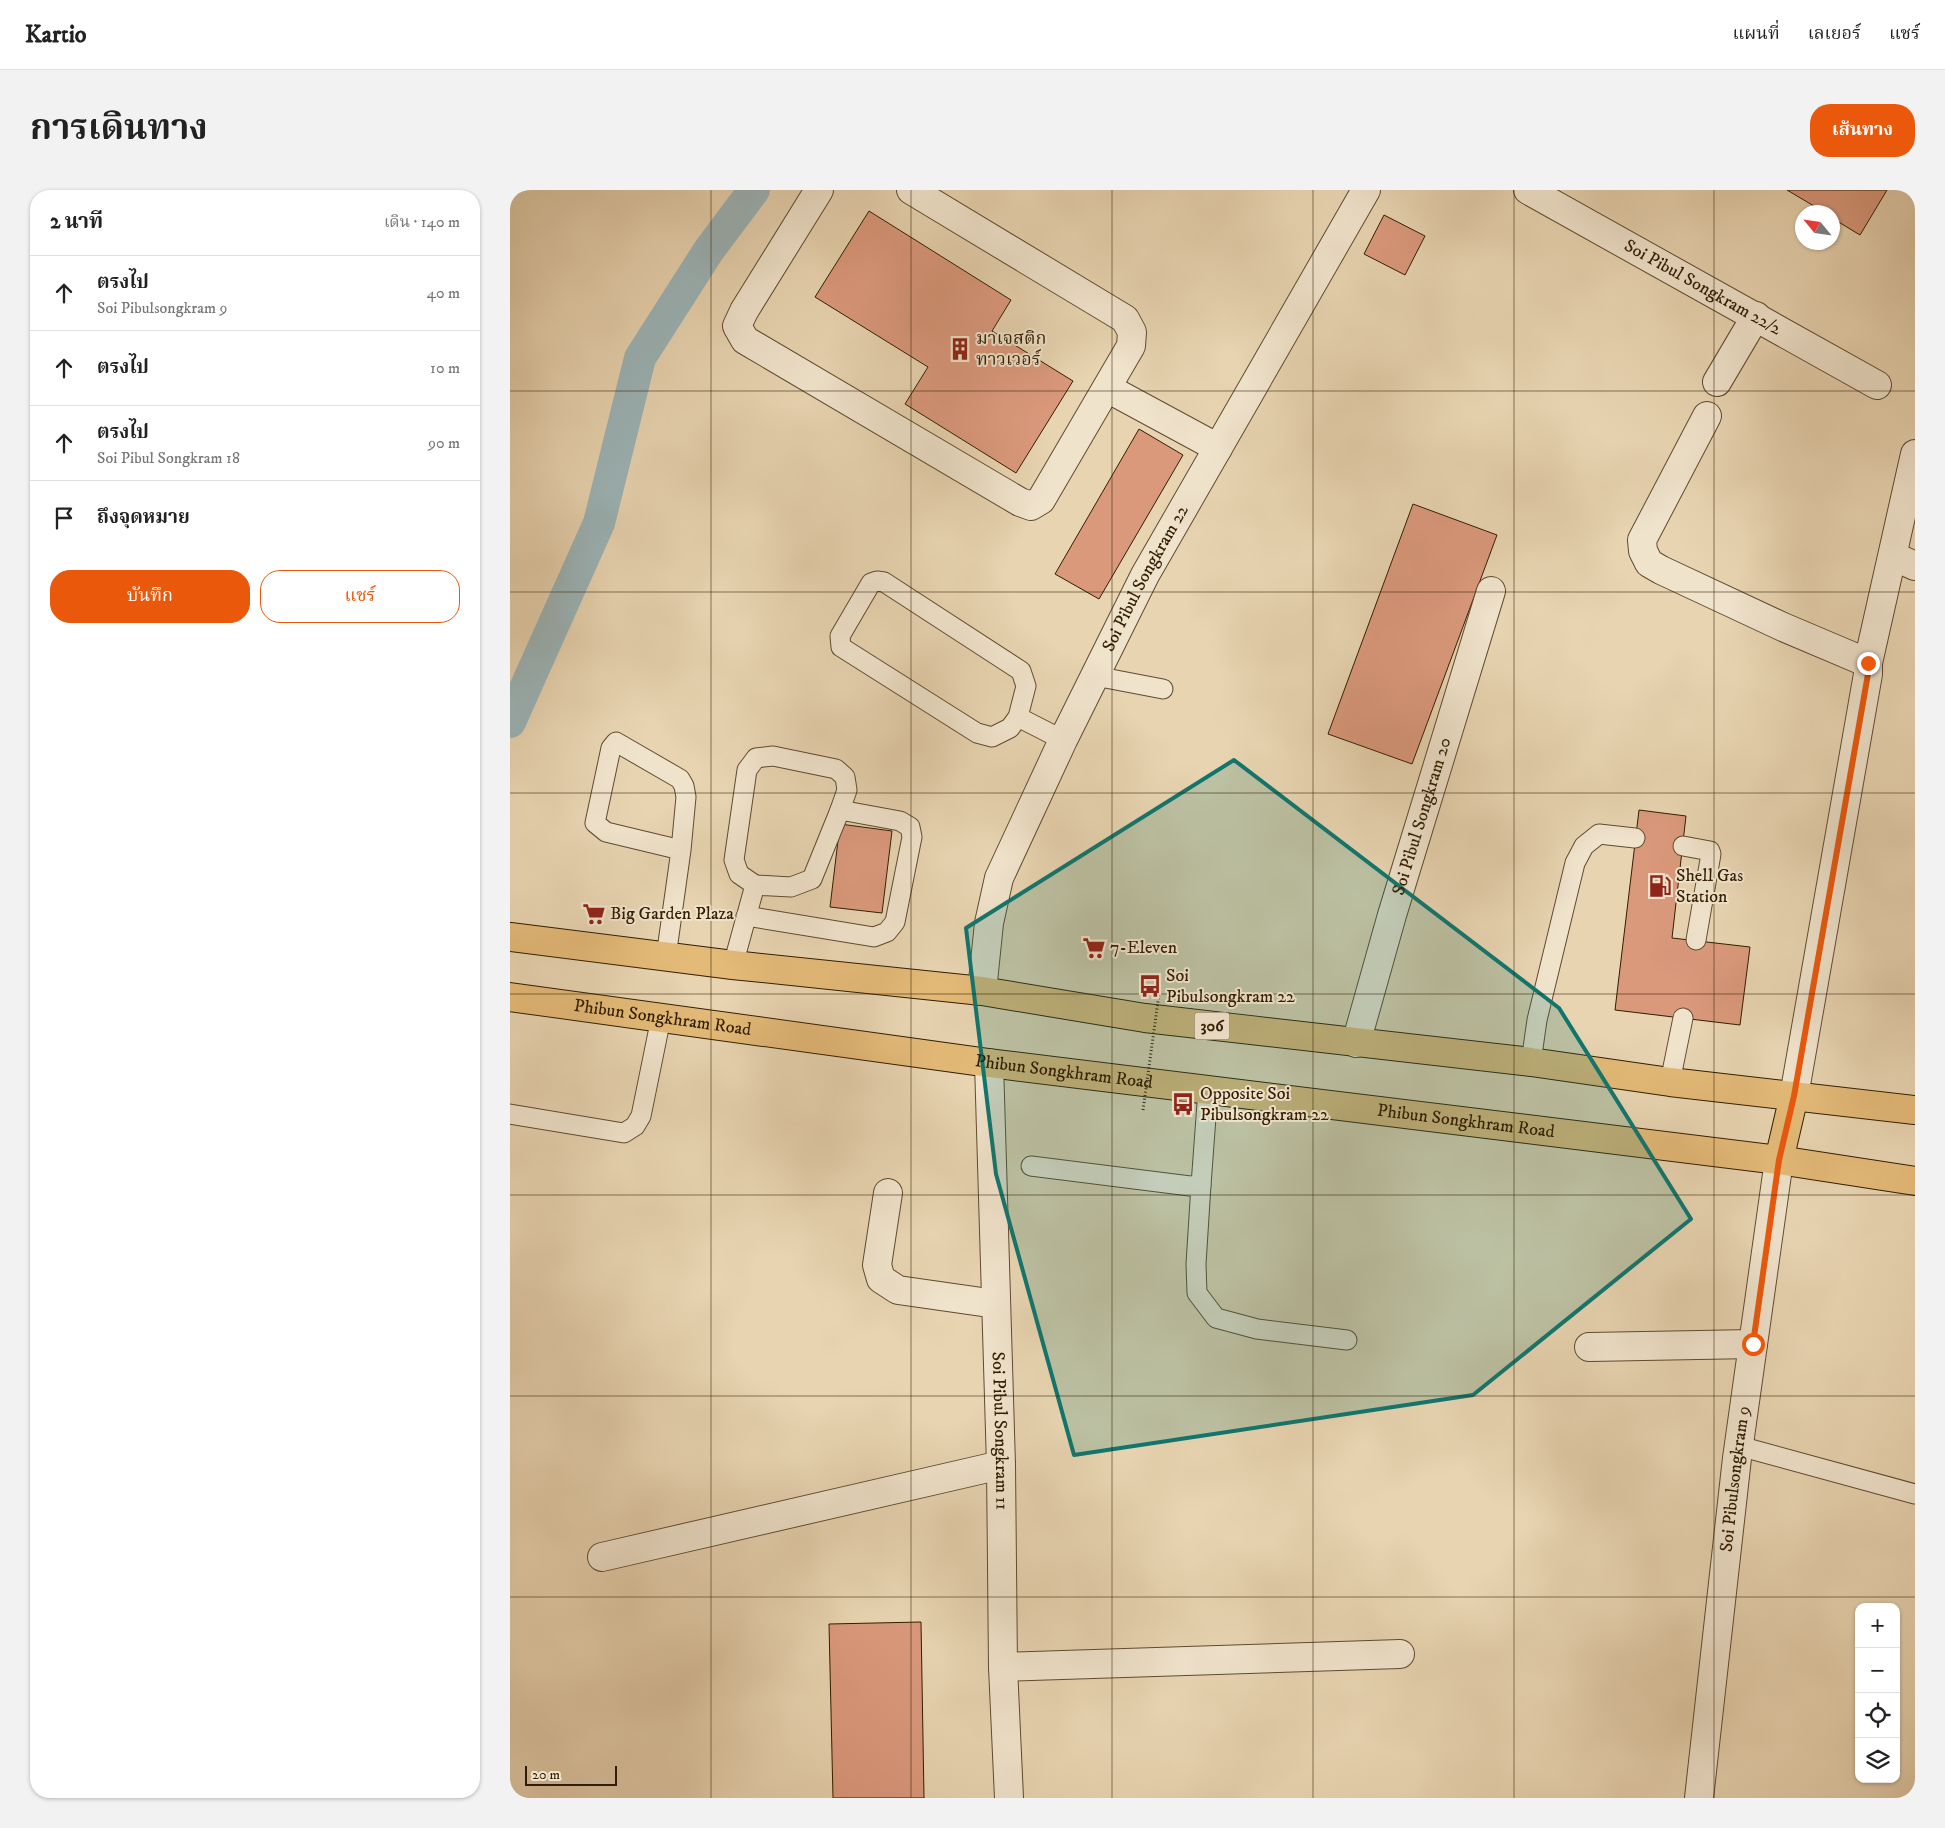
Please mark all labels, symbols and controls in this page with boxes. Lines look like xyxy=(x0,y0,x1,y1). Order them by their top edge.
text: Kartio xyxy=(25,20,87,50)
text: แผนที่ xyxy=(1732,23,1780,45)
text: เลเยอร์ xyxy=(1808,23,1861,45)
text: แชร์ xyxy=(1889,23,1920,45)
button: เส้นทาง xyxy=(1810,104,1915,157)
text: การเดินทาง xyxy=(30,107,208,151)
north arrow xyxy=(1795,205,1840,250)
text: 2 นาที xyxy=(50,209,103,235)
text: เดิน · 140 m xyxy=(384,212,460,232)
street label: Soi Pibul Songkram 22/2 xyxy=(1620,235,1785,340)
text: ตรงไป xyxy=(97,271,149,294)
icon: ahead xyxy=(50,279,78,307)
text: 40 m xyxy=(427,283,460,303)
text: Soi Pibulsongkram 9 xyxy=(97,298,228,318)
place label: มาเจสติก ทาวเวอร์ xyxy=(976,328,1047,371)
building icon: มาเจสติก ทาวเวอร์ xyxy=(947,336,973,362)
icon: ahead xyxy=(50,354,78,382)
text: ตรงไป xyxy=(97,356,149,379)
text: 10 m xyxy=(430,358,460,378)
text: ตรงไป xyxy=(97,421,149,444)
icon: ahead xyxy=(50,429,78,457)
text: 90 m xyxy=(428,433,460,453)
text: Soi Pibul Songkram 18 xyxy=(97,448,240,468)
street label: Soi Pibul Songkram 22 xyxy=(1098,501,1194,655)
icon: arrive xyxy=(50,504,78,532)
text: ถึงจุดหมาย xyxy=(97,506,190,529)
button: บันทึก xyxy=(50,570,250,623)
button: แชร์ xyxy=(260,570,460,623)
route end xyxy=(1857,652,1880,675)
street label: Soi Pibul Songkram 20 xyxy=(1388,735,1457,898)
place label: Shell Gas Station xyxy=(1676,865,1743,908)
fuel station icon: Shell Gas Station xyxy=(1647,873,1673,899)
supermarket icon: Big Garden Plaza xyxy=(581,901,607,927)
place label: Big Garden Plaza xyxy=(610,903,734,925)
supermarket icon: 7-Eleven xyxy=(1081,935,1107,961)
place label: 7-Eleven xyxy=(1110,937,1178,959)
place label: Soi Pibulsongkram 22 xyxy=(1166,965,1295,1008)
bus stop icon: Soi Pibulsongkram 22 xyxy=(1137,973,1163,999)
street label: Phibun Songkhram Road xyxy=(573,995,753,1041)
road number: 306 xyxy=(1194,1012,1230,1039)
street label: Phibun Songkhram Road xyxy=(974,1050,1154,1094)
place label: Opposite Soi Pibulsongkram 22 xyxy=(1200,1083,1329,1126)
bus stop icon: Opposite Soi Pibulsongkram 22 xyxy=(1170,1091,1196,1117)
street label: Phibun Songkhram Road xyxy=(1376,1100,1556,1143)
route start xyxy=(1742,1333,1765,1356)
street label: Soi Pibul Songkram 11 xyxy=(987,1351,1012,1510)
street label: Soi Pibulsongkram 9 xyxy=(1716,1405,1755,1553)
map controls xyxy=(1855,1603,1900,1783)
button: + xyxy=(1855,1603,1900,1648)
button: − xyxy=(1855,1648,1900,1693)
button: locate xyxy=(1855,1693,1900,1738)
button: layers xyxy=(1855,1738,1900,1783)
scale bar xyxy=(525,1763,618,1786)
text: 20 m xyxy=(532,1766,560,1784)

